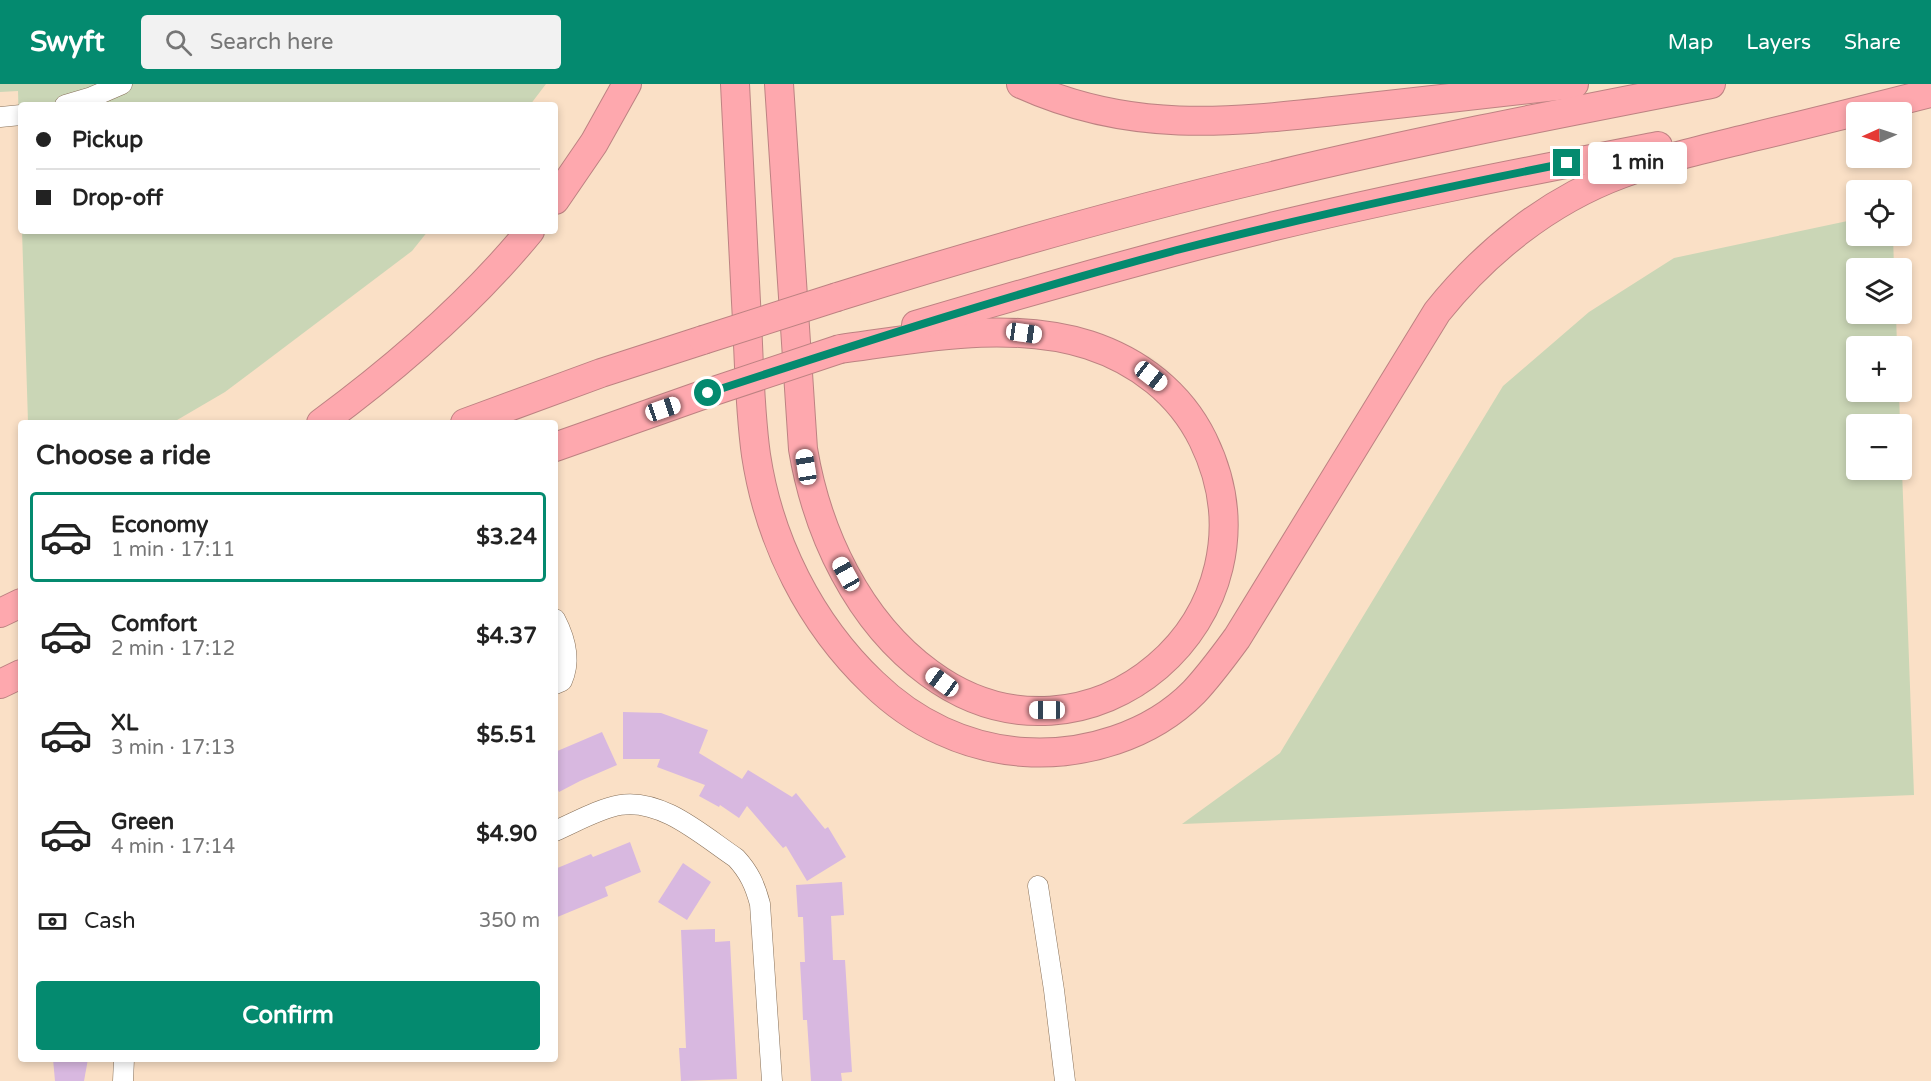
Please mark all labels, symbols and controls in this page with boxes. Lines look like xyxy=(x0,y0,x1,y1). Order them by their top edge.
search box xyxy=(141,15,561,69)
text: Swyft xyxy=(30,25,105,59)
icon: search xyxy=(162,26,195,59)
text: Search here xyxy=(210,29,333,55)
text: Map xyxy=(1668,30,1713,55)
text: Layers xyxy=(1746,30,1811,55)
text: Share xyxy=(1844,30,1901,55)
north arrow xyxy=(1846,102,1912,168)
map controls xyxy=(1846,102,1912,480)
text: Pickup xyxy=(72,127,143,153)
callout: 1 min xyxy=(1588,142,1687,184)
route end xyxy=(1553,149,1580,176)
text: 1 min xyxy=(1611,151,1664,175)
button: locate xyxy=(1846,180,1912,246)
text: Drop-off xyxy=(72,185,163,211)
button: layers xyxy=(1846,258,1912,324)
car xyxy=(1005,322,1043,344)
button: + xyxy=(1846,336,1912,402)
car xyxy=(1131,358,1171,394)
route start xyxy=(694,379,721,406)
car xyxy=(643,395,683,423)
button: − xyxy=(1846,414,1912,480)
text: Choose a ride xyxy=(36,439,211,472)
car xyxy=(794,448,818,486)
icon: car xyxy=(39,510,93,564)
text: Economy xyxy=(111,512,208,538)
text: $3.24 xyxy=(476,524,537,550)
text: 1 min · 17:11 xyxy=(111,538,235,562)
car xyxy=(829,554,863,594)
icon: car xyxy=(39,609,93,663)
text: Comfort xyxy=(111,611,197,637)
text: $4.37 xyxy=(476,623,537,649)
text: 2 min · 17:12 xyxy=(111,637,235,661)
car xyxy=(922,664,962,700)
car xyxy=(1029,701,1065,719)
icon: car xyxy=(39,708,93,762)
text: XL xyxy=(111,710,138,736)
text: $5.51 xyxy=(476,722,537,748)
text: 3 min · 17:13 xyxy=(111,736,235,760)
icon: car xyxy=(39,807,93,861)
text: Green xyxy=(111,809,174,835)
text: $4.90 xyxy=(476,821,537,847)
text: 4 min · 17:14 xyxy=(111,835,235,859)
icon: cash xyxy=(36,905,69,938)
text: Cash xyxy=(84,908,136,934)
text: 350 m xyxy=(479,909,540,933)
button: Confirm xyxy=(36,981,540,1050)

